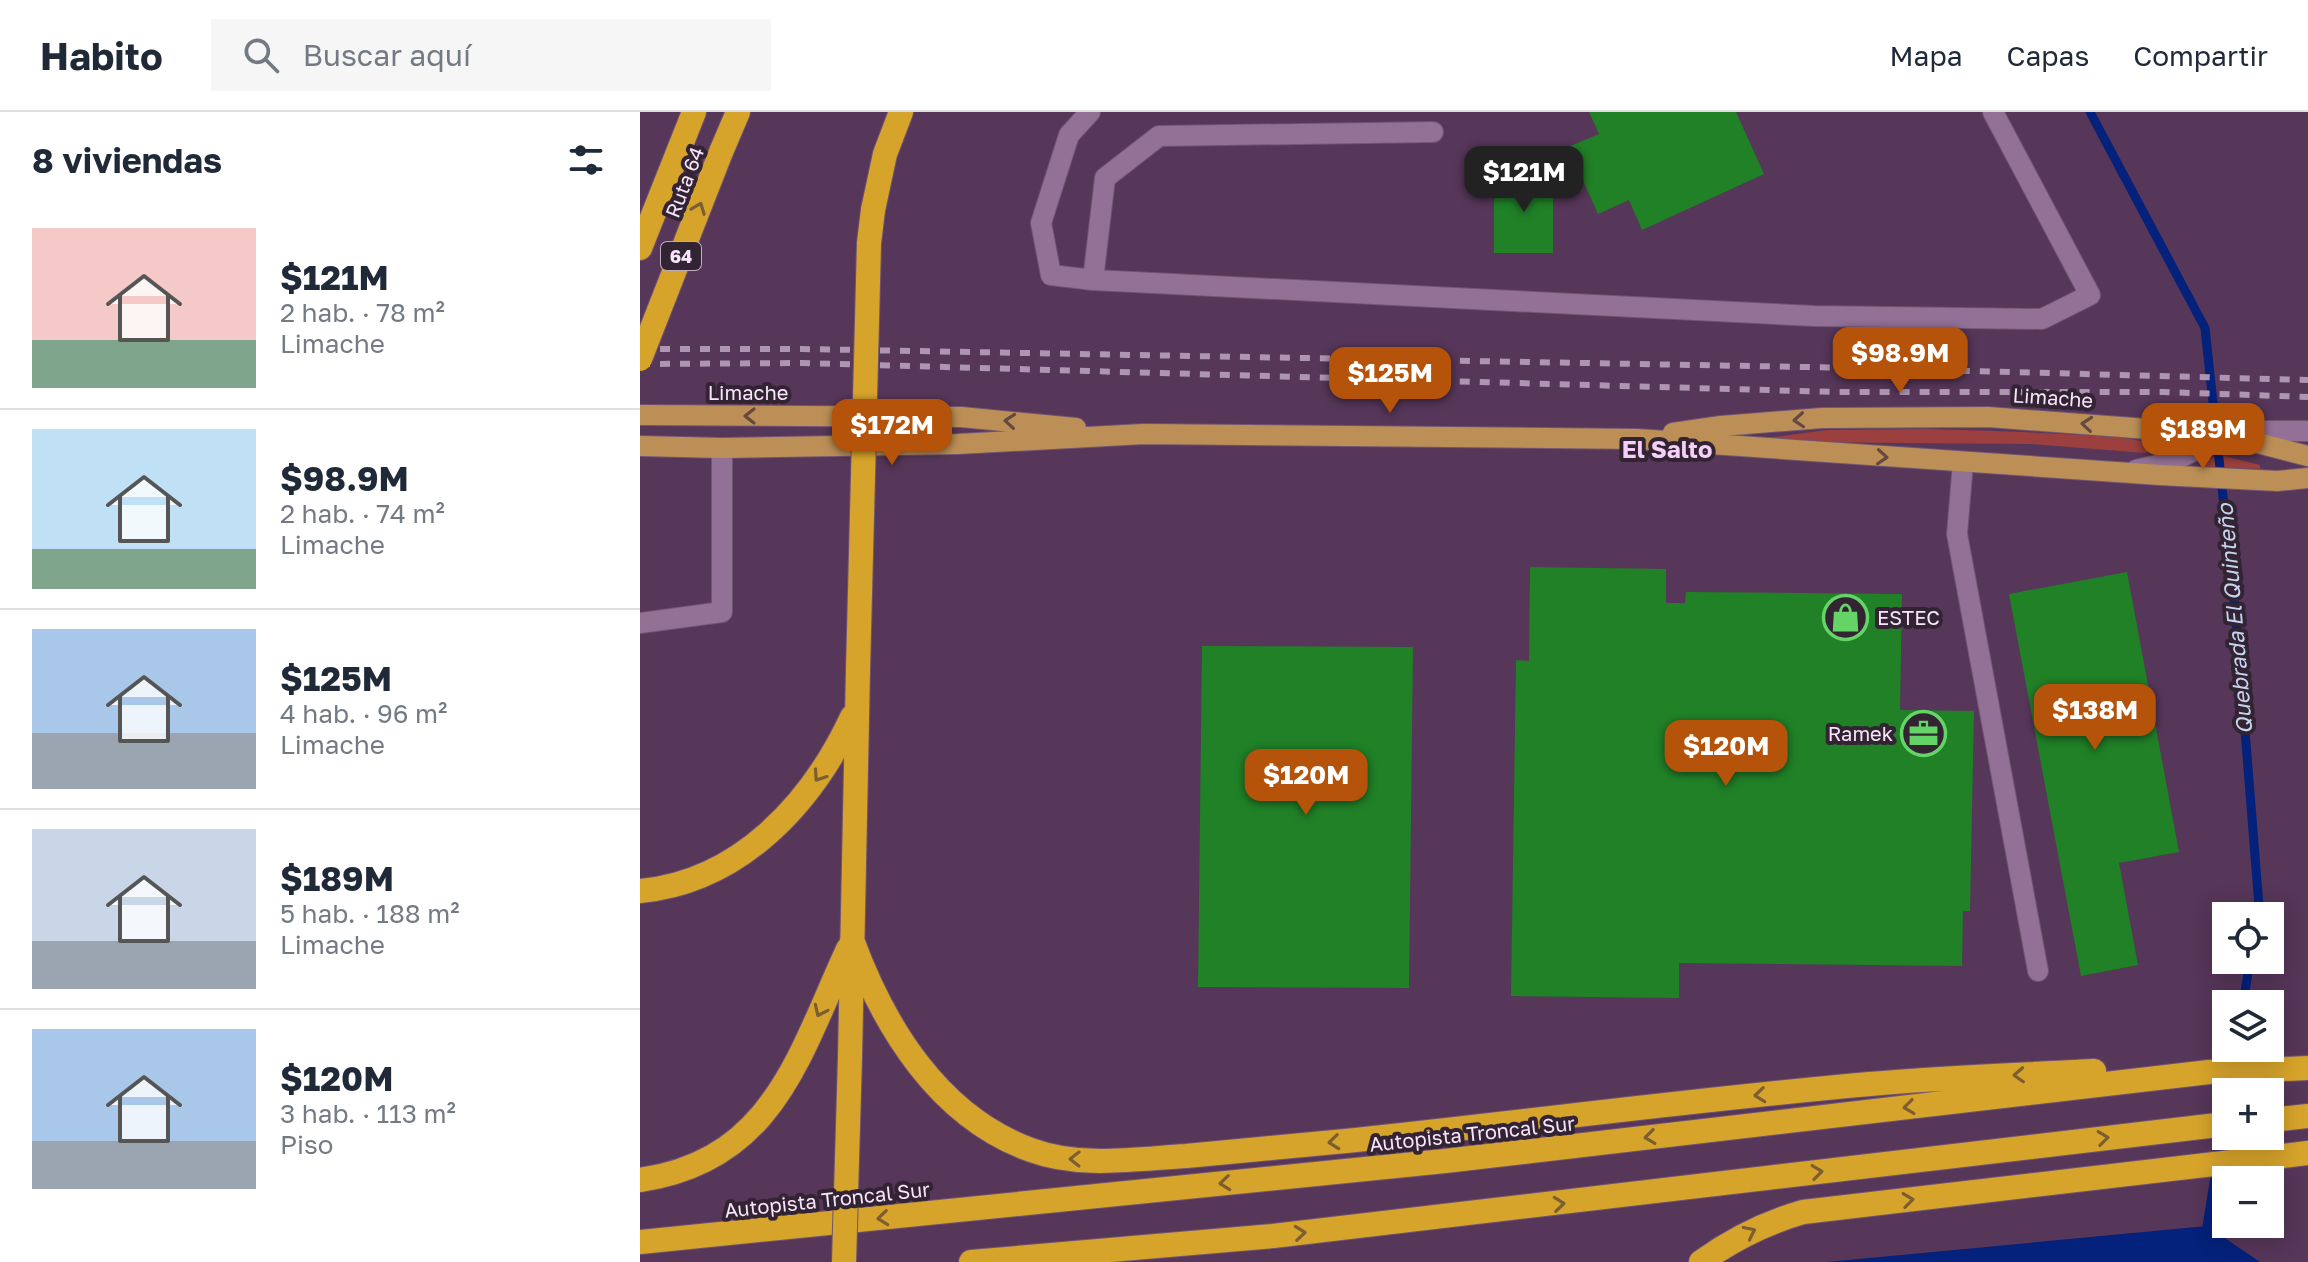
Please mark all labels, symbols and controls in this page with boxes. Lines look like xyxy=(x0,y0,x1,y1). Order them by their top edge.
search box xyxy=(211,19,771,91)
text: Habito xyxy=(40,33,163,78)
icon: search xyxy=(239,33,283,77)
text: Buscar aquí xyxy=(303,37,471,73)
text: Mapa xyxy=(1890,39,1962,72)
text: Capas xyxy=(2006,39,2089,72)
text: Compartir xyxy=(2133,39,2268,72)
icon: filters xyxy=(564,138,608,182)
text: 8 viviendas xyxy=(32,140,222,180)
street label: Ruta 64 xyxy=(660,143,708,221)
pin: $121M xyxy=(1468,146,1580,214)
text: $121M xyxy=(1482,156,1566,187)
one-way arrow xyxy=(689,202,706,216)
road number: 64 xyxy=(661,242,701,270)
text: $121M xyxy=(280,257,389,297)
icon: home xyxy=(96,260,192,356)
text: 2 hab. · 78 m² xyxy=(280,297,445,328)
pin: $98.9M xyxy=(1835,327,1965,395)
text: Limache xyxy=(280,328,385,359)
text: $98.9M xyxy=(1851,337,1949,368)
pin: $125M xyxy=(1334,347,1446,415)
text: $125M xyxy=(1347,357,1433,388)
street label: Limache xyxy=(708,380,788,404)
street label: Limache xyxy=(2012,382,2094,412)
pin: $172M xyxy=(836,399,948,467)
pin: $189M xyxy=(2147,403,2259,471)
one-way arrow xyxy=(743,407,756,424)
text: $172M xyxy=(850,409,934,440)
one-way arrow xyxy=(1792,411,1805,428)
one-way arrow xyxy=(1003,413,1016,430)
text: $189M xyxy=(2159,413,2247,444)
one-way arrow xyxy=(2080,415,2093,432)
district label: El Salto xyxy=(1622,434,1712,463)
one-way arrow xyxy=(1876,448,1889,465)
text: $98.9M xyxy=(280,458,409,498)
icon: home xyxy=(96,461,192,557)
text: 2 hab. · 74 m² xyxy=(280,498,445,529)
water label: Quebrada El Quinteño xyxy=(2210,501,2258,735)
text: Limache xyxy=(280,529,385,560)
shop icon: ESTEC xyxy=(1822,593,1870,641)
place label: ESTEC xyxy=(1877,605,1940,629)
text: $125M xyxy=(280,658,392,698)
icon: home xyxy=(96,661,192,757)
pin: $138M xyxy=(2039,684,2151,752)
text: $138M xyxy=(2052,694,2138,725)
text: 4 hab. · 96 m² xyxy=(280,698,447,729)
office icon: Ramek xyxy=(1900,709,1948,757)
pin: $120M xyxy=(1670,720,1782,788)
place label: Ramek xyxy=(1828,721,1893,745)
text: Limache xyxy=(280,729,385,760)
text: $120M xyxy=(1683,730,1769,761)
pin: $120M xyxy=(1250,749,1362,817)
text: $120M xyxy=(1263,759,1349,790)
one-way arrow xyxy=(814,767,829,781)
text: $189M xyxy=(280,858,394,898)
icon: home xyxy=(96,861,192,957)
text: 5 hab. · 188 m² xyxy=(280,898,460,929)
map controls xyxy=(2212,902,2284,1238)
button: locate xyxy=(2212,902,2284,974)
text: Limache xyxy=(280,929,385,960)
button: layers xyxy=(2212,990,2284,1062)
one-way arrow xyxy=(814,1002,830,1017)
text: $120M xyxy=(280,1058,393,1098)
icon: home xyxy=(96,1061,192,1157)
one-way arrow xyxy=(2012,1066,2025,1083)
button: + xyxy=(2212,1078,2284,1150)
one-way arrow xyxy=(1753,1087,1766,1104)
text: 3 hab. · 113 m² xyxy=(280,1098,456,1129)
one-way arrow xyxy=(1902,1099,1915,1116)
street label: Autopista Troncal Sur xyxy=(1368,1110,1576,1156)
text: Piso xyxy=(280,1129,333,1160)
one-way arrow xyxy=(1644,1129,1657,1146)
one-way arrow xyxy=(2096,1130,2109,1147)
one-way arrow xyxy=(1327,1133,1340,1150)
one-way arrow xyxy=(1068,1150,1081,1168)
one-way arrow xyxy=(1810,1164,1823,1181)
button: − xyxy=(2212,1166,2284,1238)
one-way arrow xyxy=(1218,1175,1231,1192)
street label: Autopista Troncal Sur xyxy=(723,1176,931,1222)
one-way arrow xyxy=(1902,1191,1915,1208)
one-way arrow xyxy=(1552,1196,1565,1213)
one-way arrow xyxy=(876,1209,889,1226)
one-way arrow xyxy=(1294,1225,1307,1242)
one-way arrow xyxy=(1741,1226,1756,1242)

